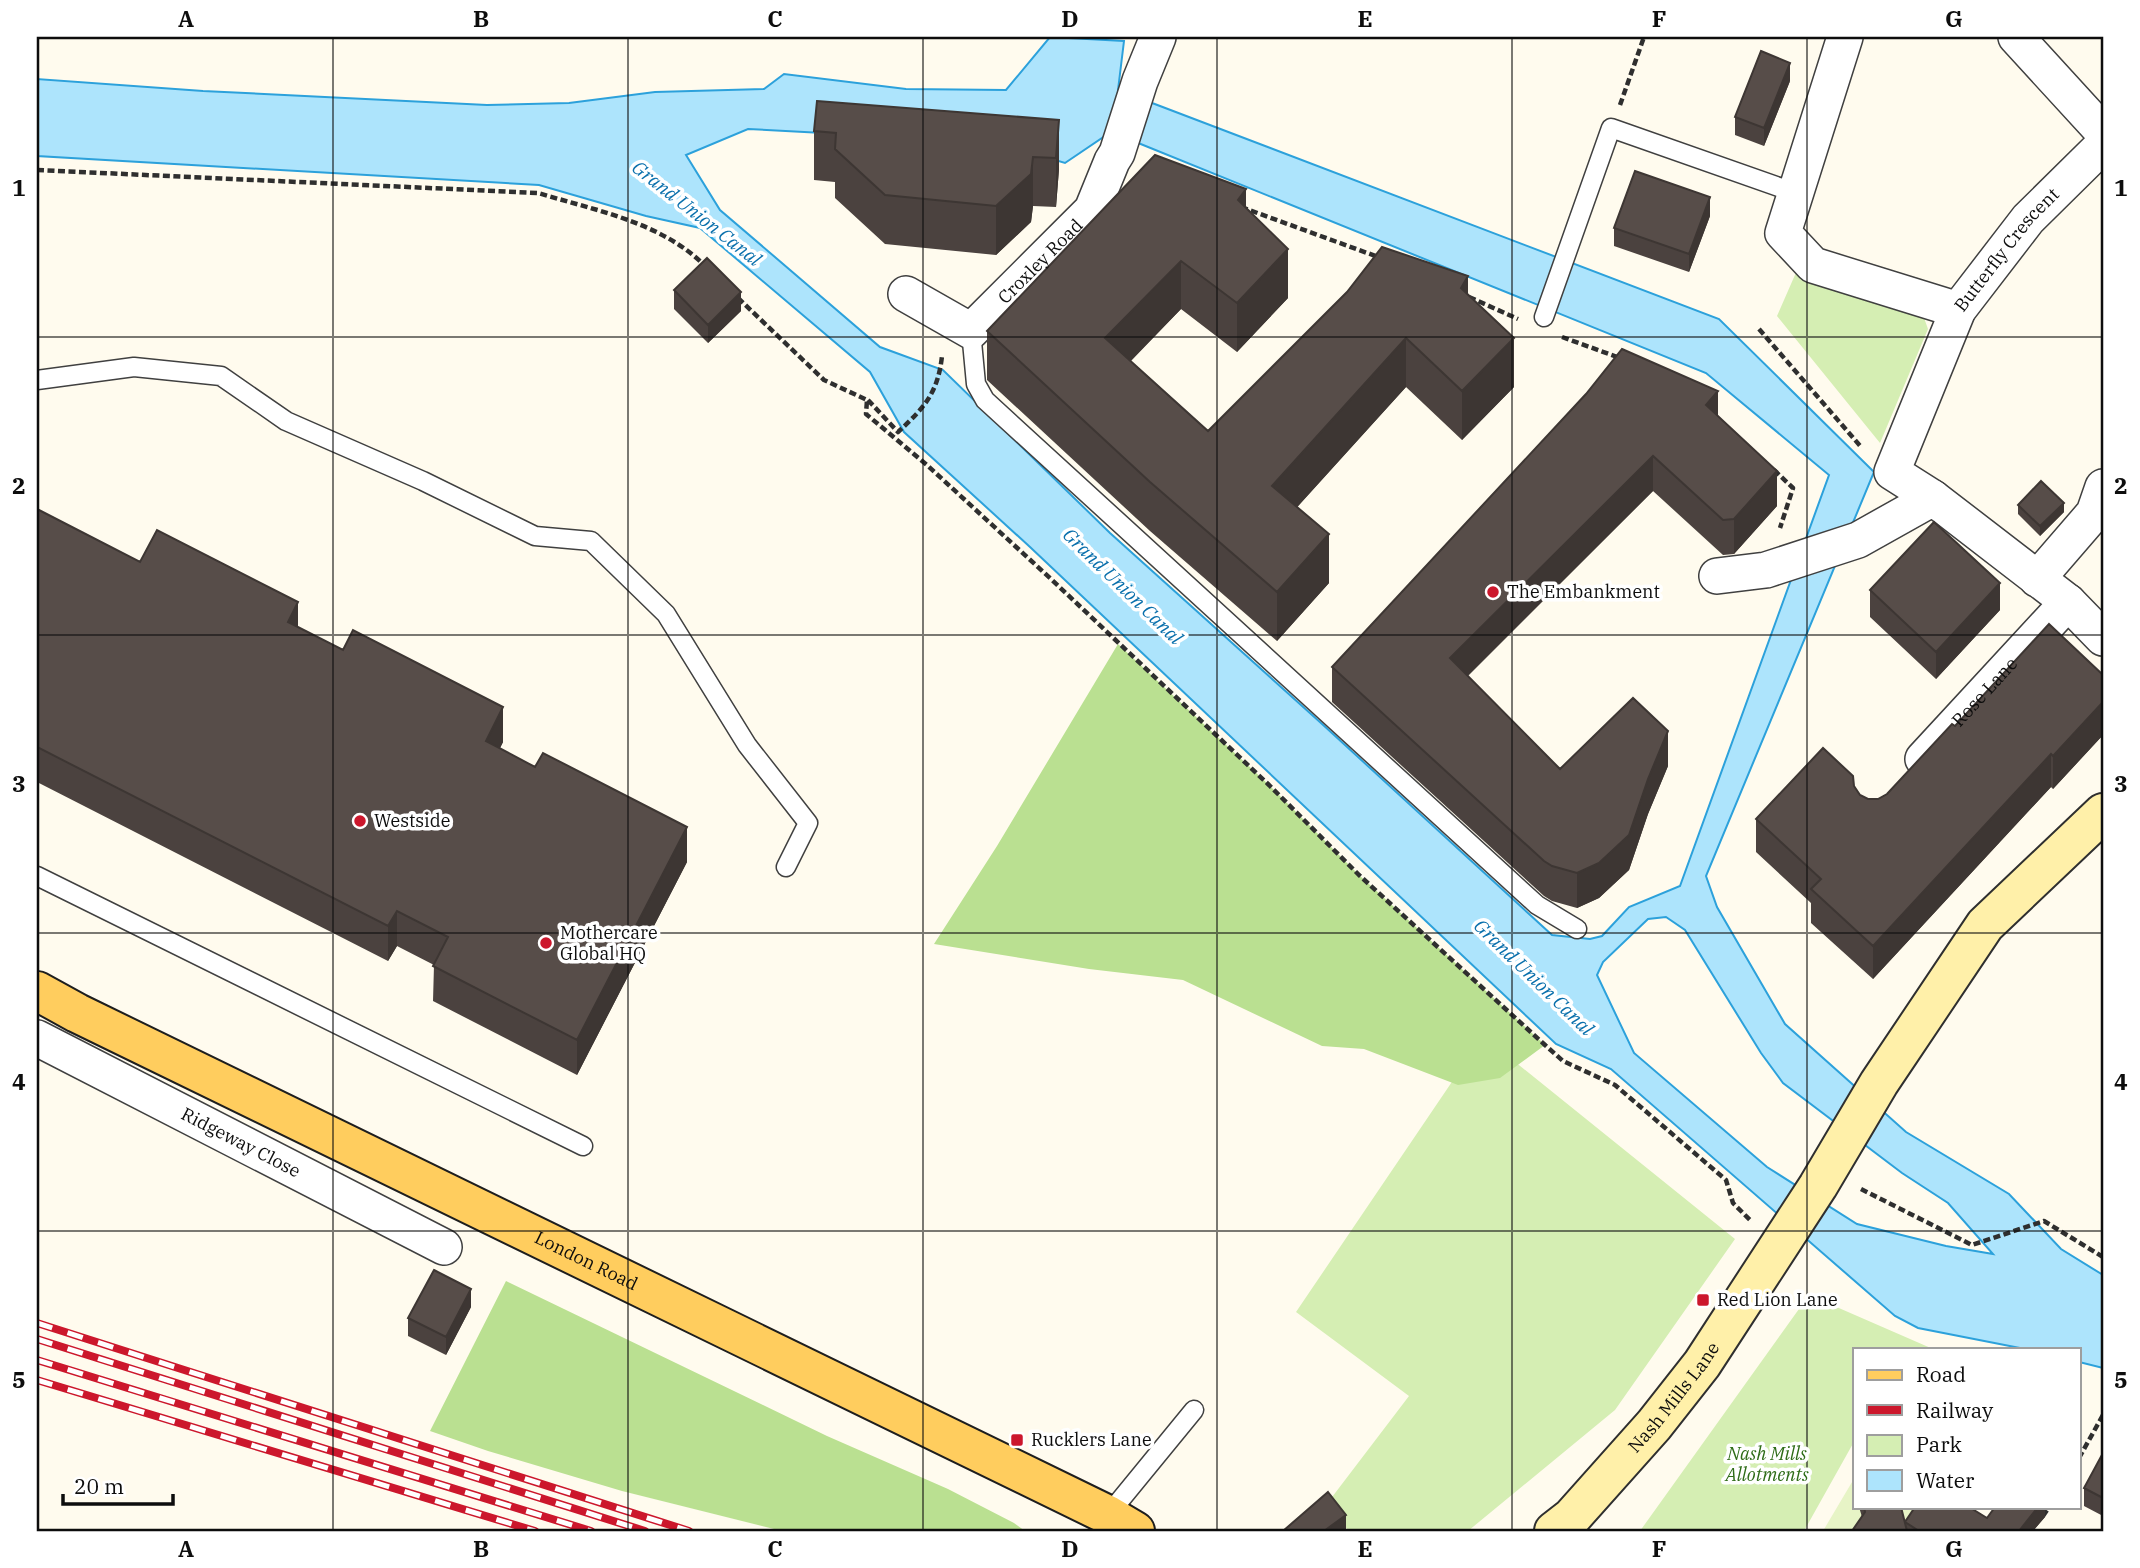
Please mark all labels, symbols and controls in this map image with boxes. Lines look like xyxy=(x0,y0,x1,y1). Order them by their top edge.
text: A xyxy=(178,3,194,33)
text: B xyxy=(473,3,489,33)
text: C xyxy=(767,3,783,33)
text: D xyxy=(1061,3,1079,33)
text: E xyxy=(1357,3,1373,33)
text: F xyxy=(1652,3,1666,33)
text: G xyxy=(1945,3,1963,33)
water label: Grand Union Canal xyxy=(627,155,767,271)
text: 1 xyxy=(12,172,26,202)
text: 1 xyxy=(2114,172,2128,202)
street label: Butterfly Crescent xyxy=(1949,183,2064,316)
street label: Croxley Road xyxy=(993,214,1088,309)
text: 2 xyxy=(12,470,26,500)
text: 2 xyxy=(2114,470,2128,500)
water label: Grand Union Canal xyxy=(1058,523,1189,650)
place label: The Embankment xyxy=(1507,580,1660,603)
marker: The Embankment xyxy=(1485,584,1501,600)
street label: Rose Lane xyxy=(1947,652,2022,731)
text: 3 xyxy=(12,768,26,798)
text: 3 xyxy=(2114,768,2128,798)
place label: Westside xyxy=(374,809,450,832)
marker: Westside xyxy=(352,813,368,829)
water label: Grand Union Canal xyxy=(1469,914,1600,1041)
place label: Mothercare Global HQ xyxy=(560,921,658,965)
marker: Mothercare Global HQ xyxy=(538,935,554,951)
text: 4 xyxy=(12,1066,26,1096)
text: 4 xyxy=(2114,1066,2128,1096)
street label: Ridgeway Close xyxy=(177,1102,305,1182)
street label: London Road xyxy=(531,1226,642,1295)
place label: Red Lion Lane xyxy=(1717,1288,1838,1311)
marker: Red Lion Lane xyxy=(1695,1292,1711,1308)
street label: Nash Mills Lane xyxy=(1623,1338,1724,1457)
legend xyxy=(1853,1348,2080,1508)
text: Road xyxy=(1916,1360,1966,1388)
text: 5 xyxy=(12,1364,26,1394)
text: 5 xyxy=(2114,1364,2128,1394)
text: Railway xyxy=(1916,1396,1994,1424)
place label: Rucklers Lane xyxy=(1031,1428,1152,1451)
text: Park xyxy=(1916,1430,1963,1458)
marker: Rucklers Lane xyxy=(1009,1432,1025,1448)
park label: Nash Mills Allotments xyxy=(1724,1442,1809,1486)
scale bar xyxy=(63,1463,173,1507)
text: Water xyxy=(1916,1466,1975,1494)
text: 20 m xyxy=(74,1472,124,1500)
text: A xyxy=(178,1533,194,1563)
text: B xyxy=(473,1533,489,1563)
text: C xyxy=(767,1533,783,1563)
text: D xyxy=(1061,1533,1079,1563)
text: E xyxy=(1357,1533,1373,1563)
text: F xyxy=(1652,1533,1666,1563)
text: G xyxy=(1945,1533,1963,1563)

